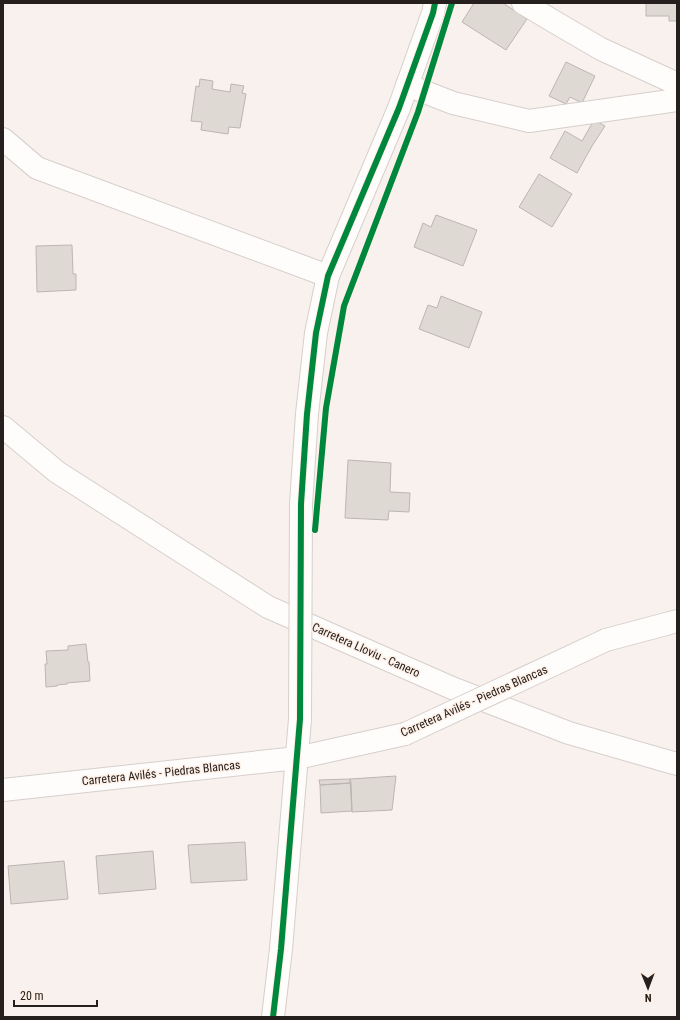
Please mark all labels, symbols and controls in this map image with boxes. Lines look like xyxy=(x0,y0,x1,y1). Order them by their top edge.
street label: Carretera Lloviu - Canero xyxy=(310,620,422,680)
street label: Carretera Avilés - Piedras Blancas xyxy=(398,662,550,740)
street label: Carretera Avilés - Piedras Blancas xyxy=(81,758,241,788)
north arrow xyxy=(628,968,668,1008)
scale bar xyxy=(14,982,97,1008)
text: 20 m xyxy=(20,989,44,1003)
text: N xyxy=(644,991,652,1004)

